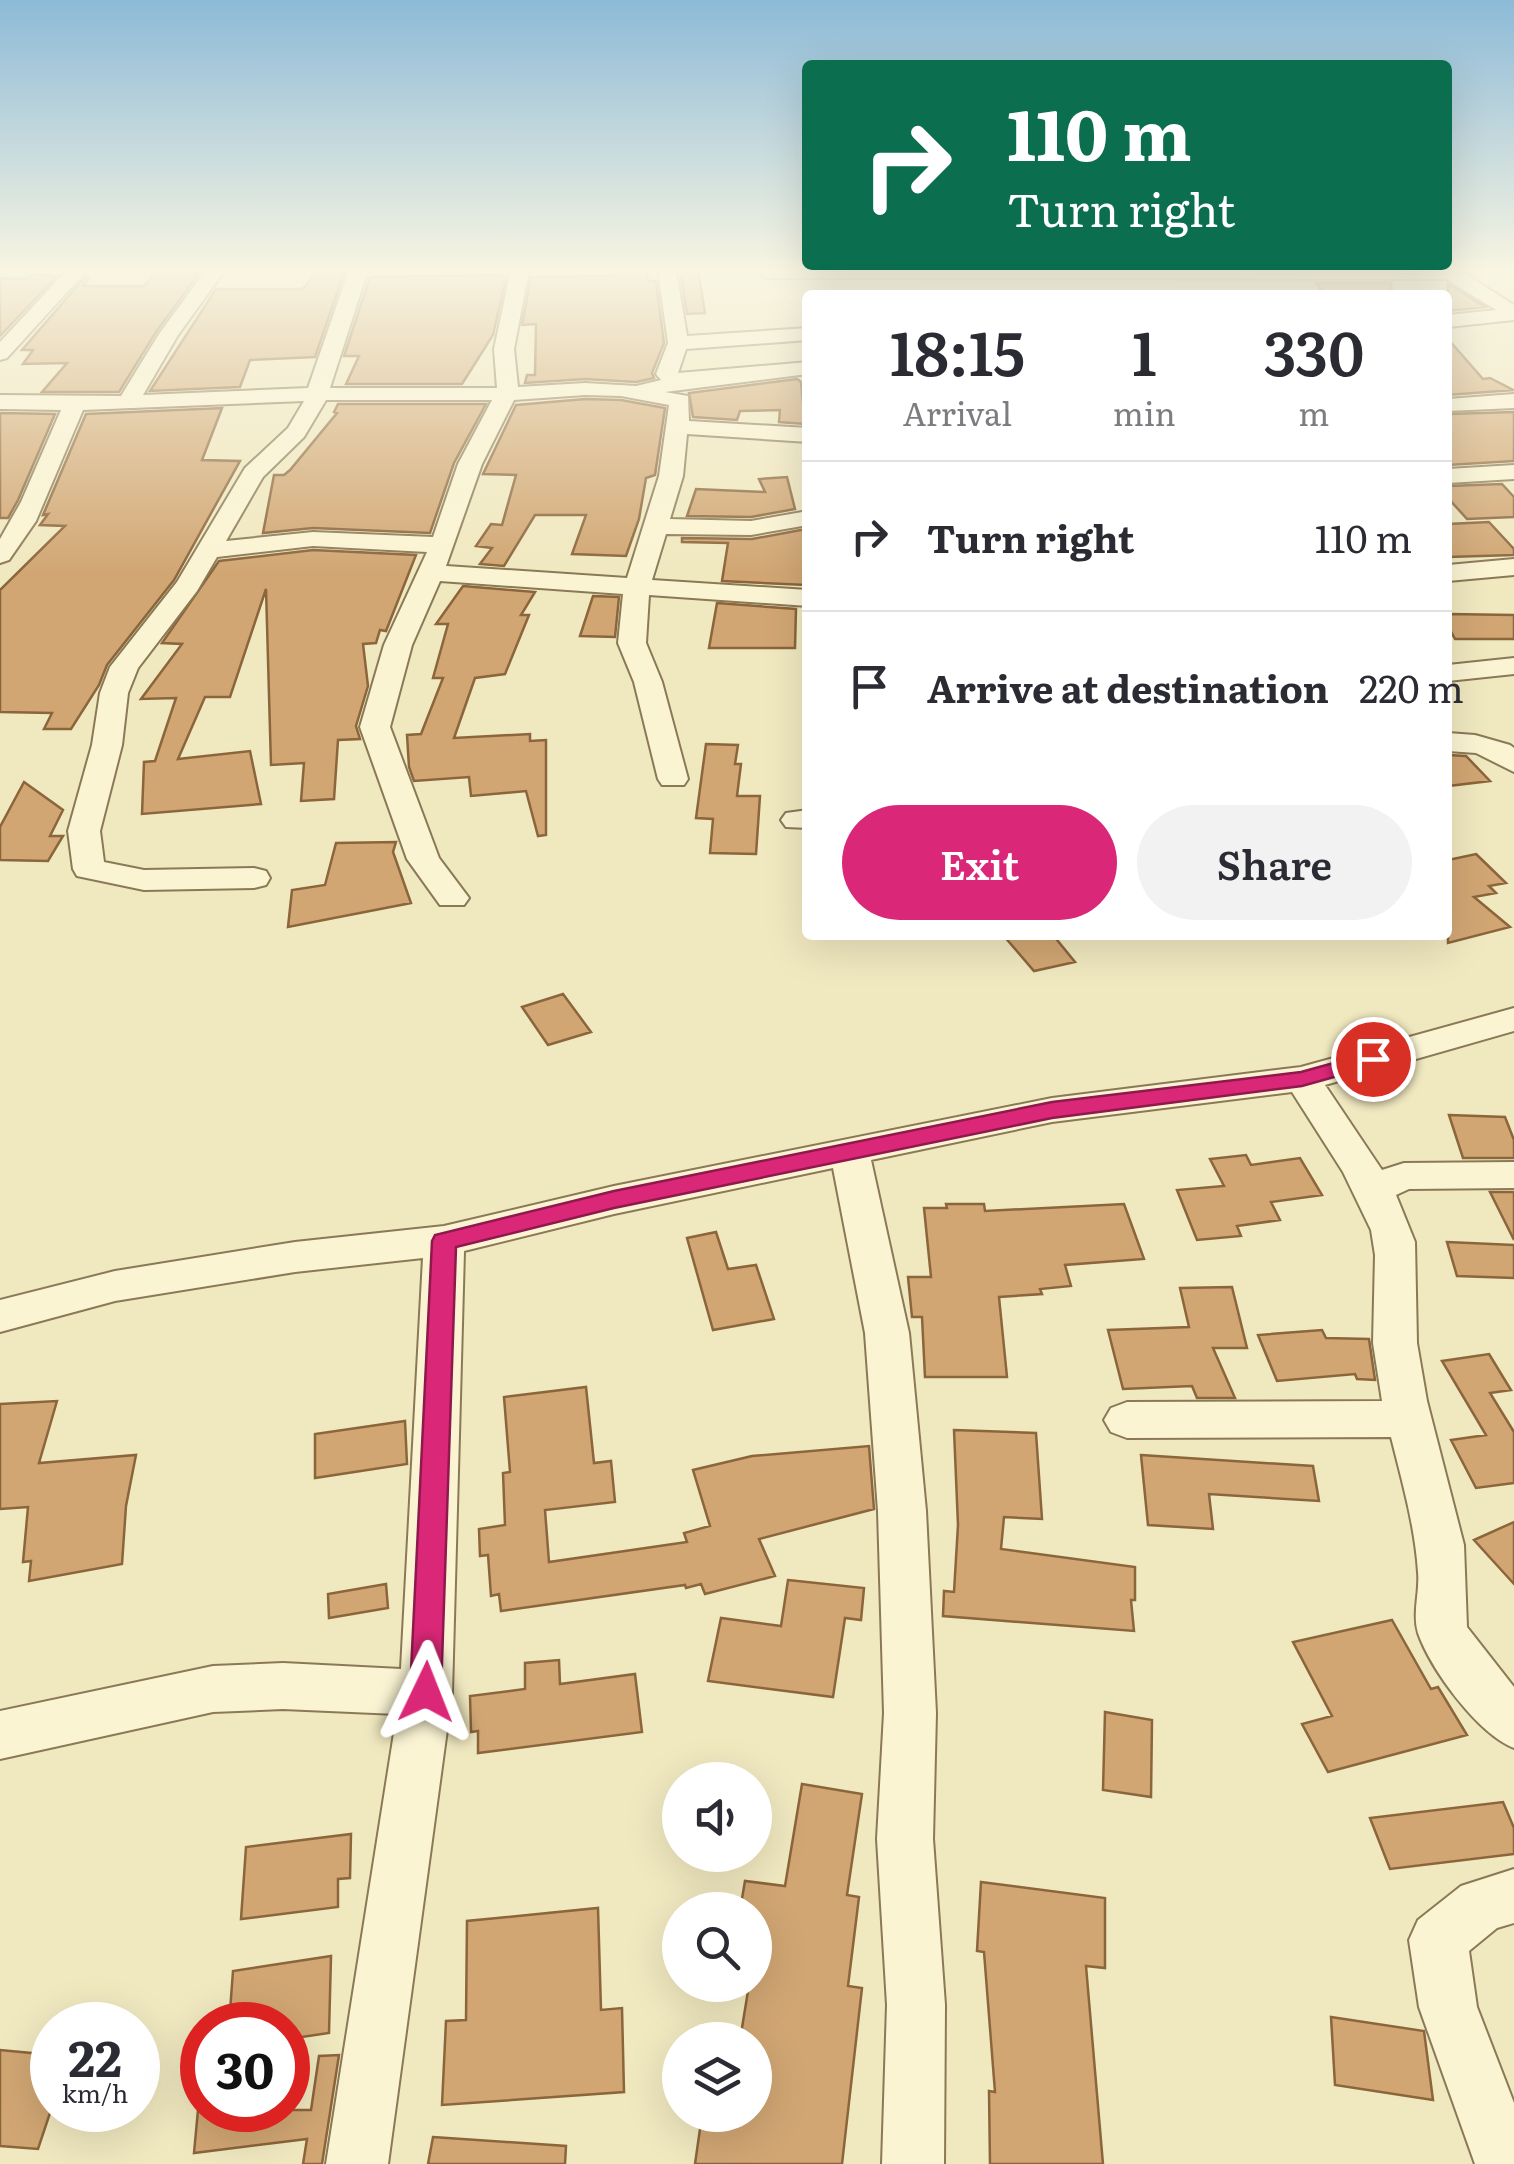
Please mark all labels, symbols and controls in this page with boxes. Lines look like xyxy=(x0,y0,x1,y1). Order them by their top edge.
text: 110 m xyxy=(1007,79,1192,183)
icon: right xyxy=(842,100,972,230)
text: Turn right xyxy=(1007,174,1235,241)
text: 18:15 xyxy=(890,305,1025,394)
text: 1 xyxy=(1132,305,1157,394)
text: 330 xyxy=(1264,305,1364,394)
text: Arrival xyxy=(903,388,1012,436)
text: min xyxy=(1113,388,1176,436)
text: m xyxy=(1298,388,1329,436)
text: Turn right xyxy=(927,508,1134,565)
text: 110 m xyxy=(1315,508,1412,565)
icon: right xyxy=(842,509,897,564)
text: Arrive at destination xyxy=(927,658,1329,715)
text: 220 m xyxy=(1359,658,1464,715)
icon: arrive xyxy=(842,659,897,714)
button: Exit xyxy=(842,805,1117,920)
button: Share xyxy=(1137,805,1412,920)
pin xyxy=(1331,1017,1416,1102)
icon: arrive xyxy=(1346,1032,1401,1087)
position arrow xyxy=(374,1640,478,1744)
map controls xyxy=(662,1762,772,2132)
button: sound xyxy=(662,1762,772,1872)
button: search xyxy=(662,1892,772,2002)
speed limit sign: 30 xyxy=(180,2002,310,2132)
text: 22 xyxy=(68,2018,122,2092)
button: layers xyxy=(662,2022,772,2132)
text: km/h xyxy=(62,2074,128,2111)

